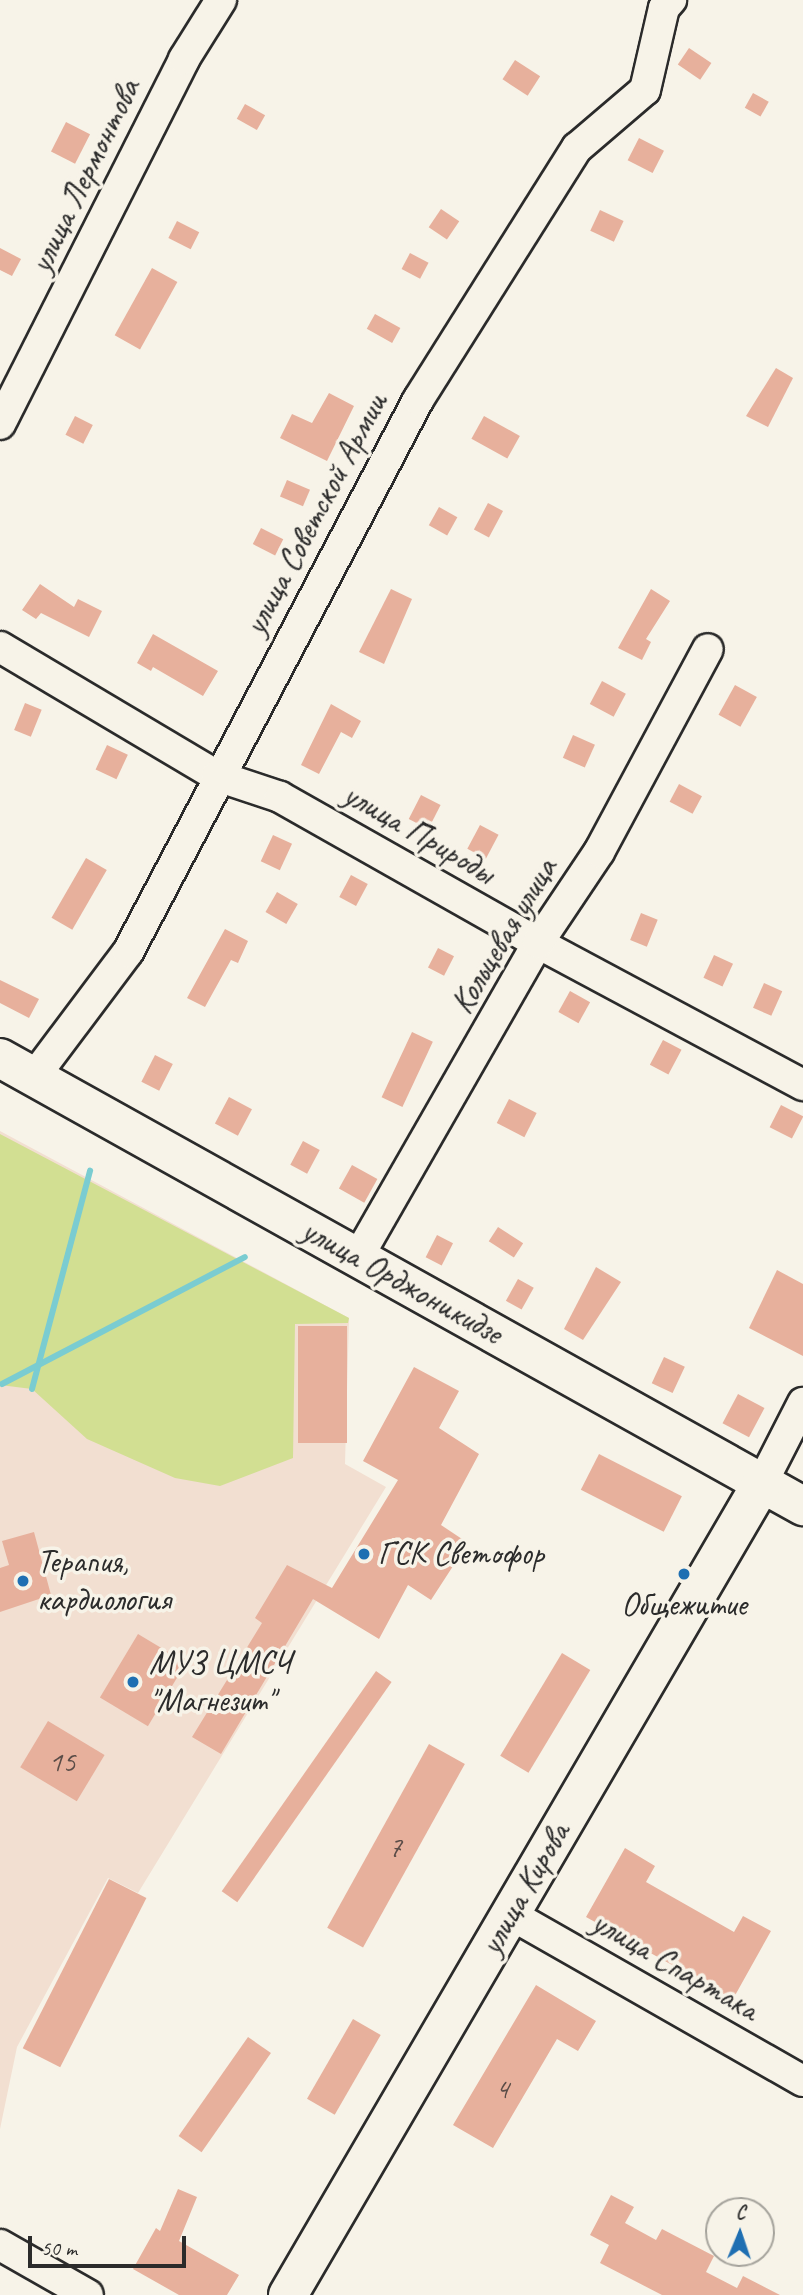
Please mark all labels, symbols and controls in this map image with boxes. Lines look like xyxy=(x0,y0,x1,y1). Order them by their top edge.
street label: улица Лермонтова xyxy=(21,73,149,279)
street label: улица Советской Армии xyxy=(235,385,397,643)
street label: улица Природы xyxy=(336,775,502,893)
street label: Кольцевая улица xyxy=(441,850,567,1022)
street label: улица Орджоникидзе xyxy=(296,1211,508,1353)
place label: ГСК Светофор xyxy=(378,1534,544,1574)
place label: Терапия, кардиология xyxy=(37,1542,171,1620)
marker: ГСК Светофор xyxy=(356,1546,372,1562)
marker: Общежитие xyxy=(676,1566,692,1582)
marker: Терапия, кардиология xyxy=(15,1573,31,1589)
place label: Общежитие xyxy=(621,1585,747,1625)
place label: МУЗ ЦМСЧ "Магнезит" xyxy=(149,1643,291,1721)
marker: МУЗ ЦМСЧ "Магнезит" xyxy=(123,1672,143,1692)
house number: 15 xyxy=(49,1743,75,1779)
street label: улица Кирова xyxy=(472,1816,578,1962)
house number: 7 xyxy=(388,1828,402,1864)
street label: улица Спартака xyxy=(585,1903,765,2029)
house number: 4 xyxy=(495,2070,509,2106)
north arrow xyxy=(705,2197,775,2267)
text: С xyxy=(736,2201,746,2225)
scale bar xyxy=(32,2222,189,2266)
text: 50 m xyxy=(41,2235,77,2261)

